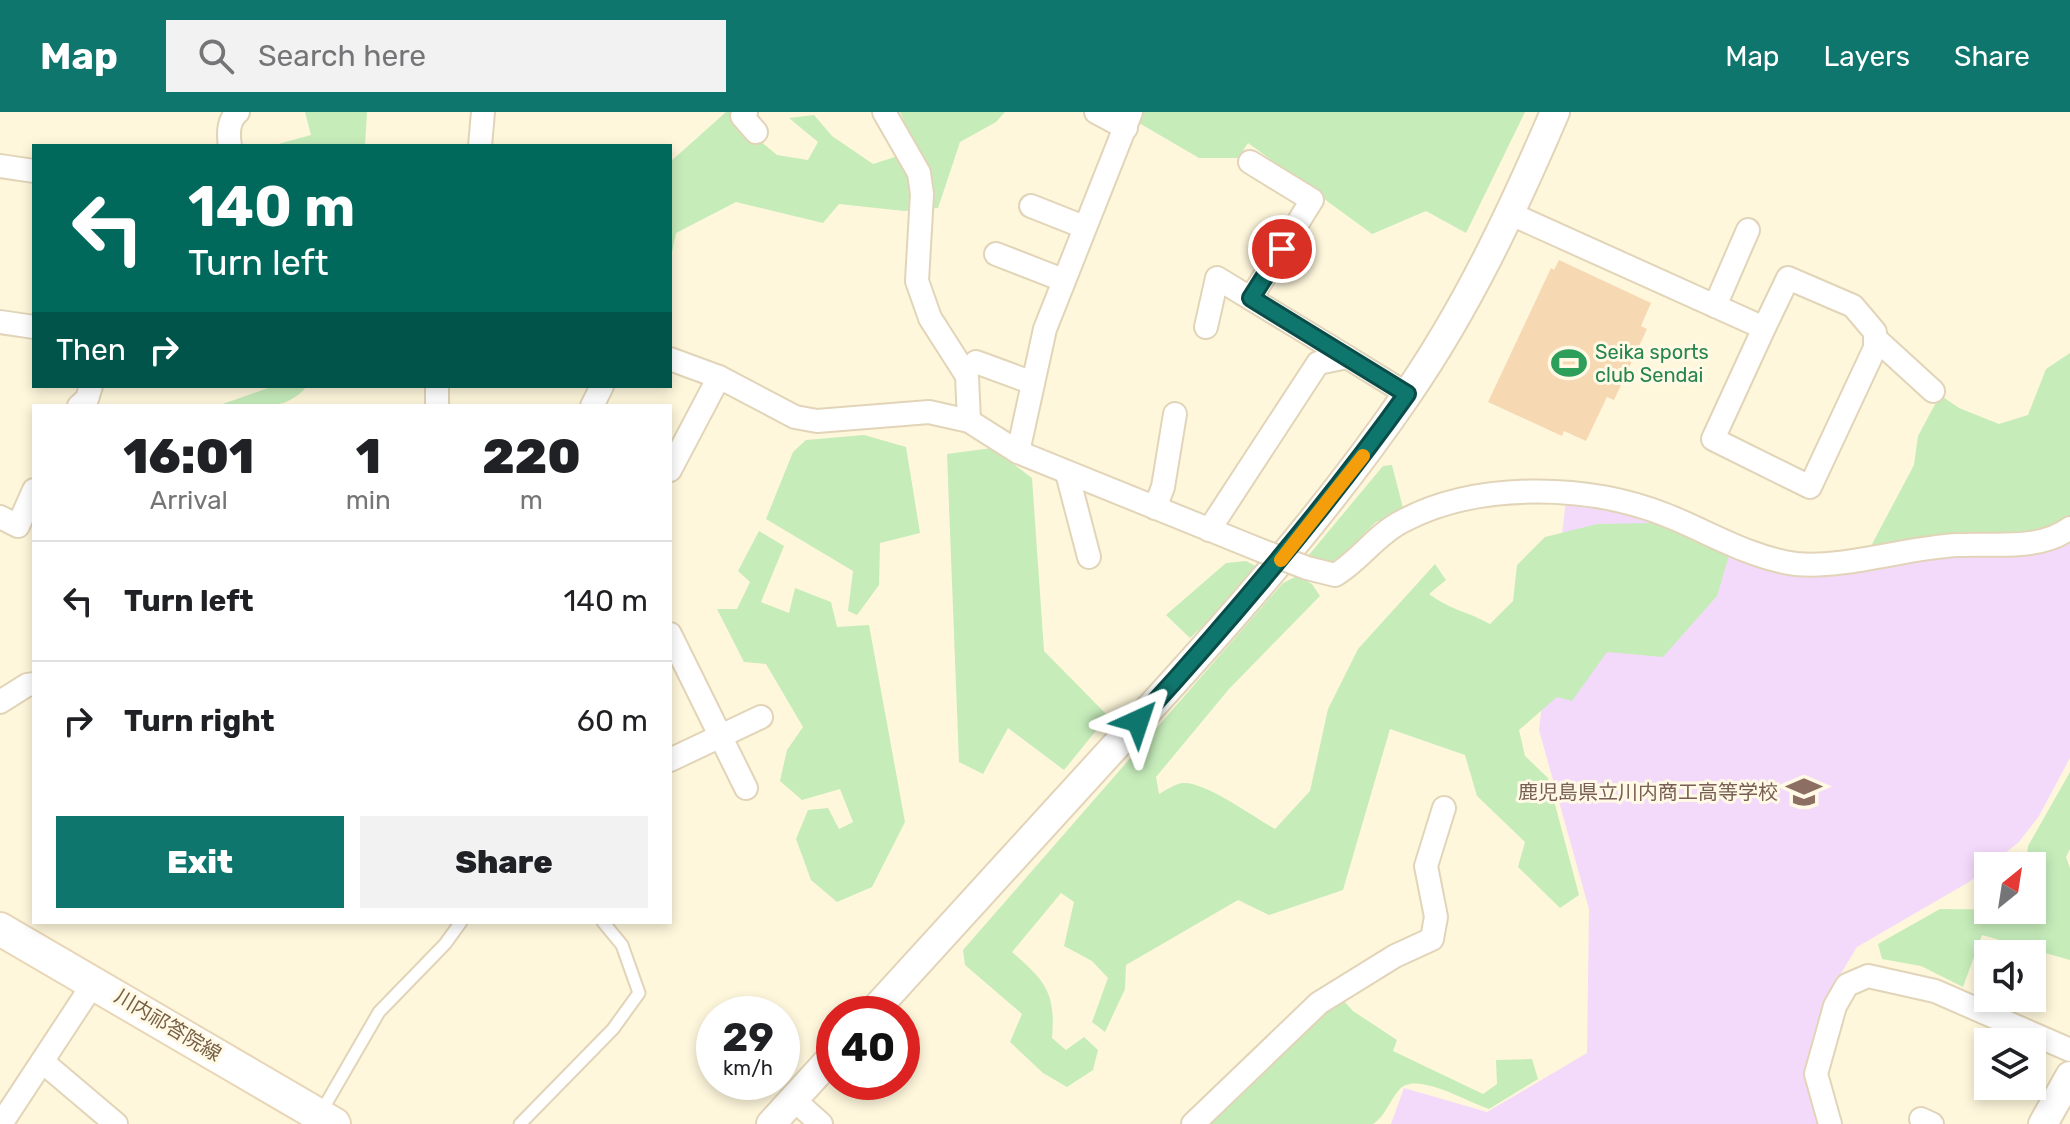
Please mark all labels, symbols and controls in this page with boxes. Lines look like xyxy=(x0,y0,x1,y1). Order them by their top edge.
search box xyxy=(166,20,726,92)
text: Map xyxy=(40,33,118,79)
icon: search xyxy=(194,34,238,78)
text: Search here xyxy=(258,38,426,74)
text: Map xyxy=(1725,40,1780,73)
text: Layers xyxy=(1824,40,1910,73)
text: Share xyxy=(1954,40,2030,73)
text: 140 m xyxy=(188,174,355,240)
icon: left xyxy=(56,176,160,280)
pin xyxy=(1248,215,1316,283)
icon: arrive xyxy=(1260,227,1304,271)
text: Turn left xyxy=(188,241,329,284)
icon: right xyxy=(142,328,186,372)
text: Then xyxy=(56,332,126,368)
place label: Seika sports club Sendai xyxy=(1595,340,1709,387)
sports icon: Seika sports club Sendai xyxy=(1550,344,1588,382)
text: 16:01 xyxy=(123,428,254,485)
text: 1 xyxy=(356,428,381,485)
text: 220 xyxy=(482,428,581,485)
text: Arrival xyxy=(150,485,228,516)
text: min xyxy=(346,485,391,516)
text: m xyxy=(520,485,543,516)
icon: left xyxy=(56,579,100,623)
text: Turn left xyxy=(124,583,254,619)
text: 140 m xyxy=(563,583,648,619)
position arrow xyxy=(1096,679,1180,763)
icon: right xyxy=(56,699,100,743)
text: Turn right xyxy=(124,703,275,739)
text: 60 m xyxy=(577,703,648,739)
school or university icon: 鹿児島県立川内商工高等学校 xyxy=(1785,773,1823,811)
place label: 鹿児島県立川内商工高等学校 xyxy=(1518,780,1778,804)
button: Exit xyxy=(56,816,344,908)
button: Share xyxy=(360,816,648,908)
north arrow xyxy=(1974,852,2046,924)
map controls xyxy=(1974,852,2046,1100)
button: sound xyxy=(1974,940,2046,1012)
street label: 川内祁答院線 xyxy=(110,984,226,1066)
speed limit sign: 40 xyxy=(816,996,920,1100)
text: 29 xyxy=(722,1014,774,1061)
button: layers xyxy=(1974,1028,2046,1100)
text: km/h xyxy=(723,1056,773,1080)

